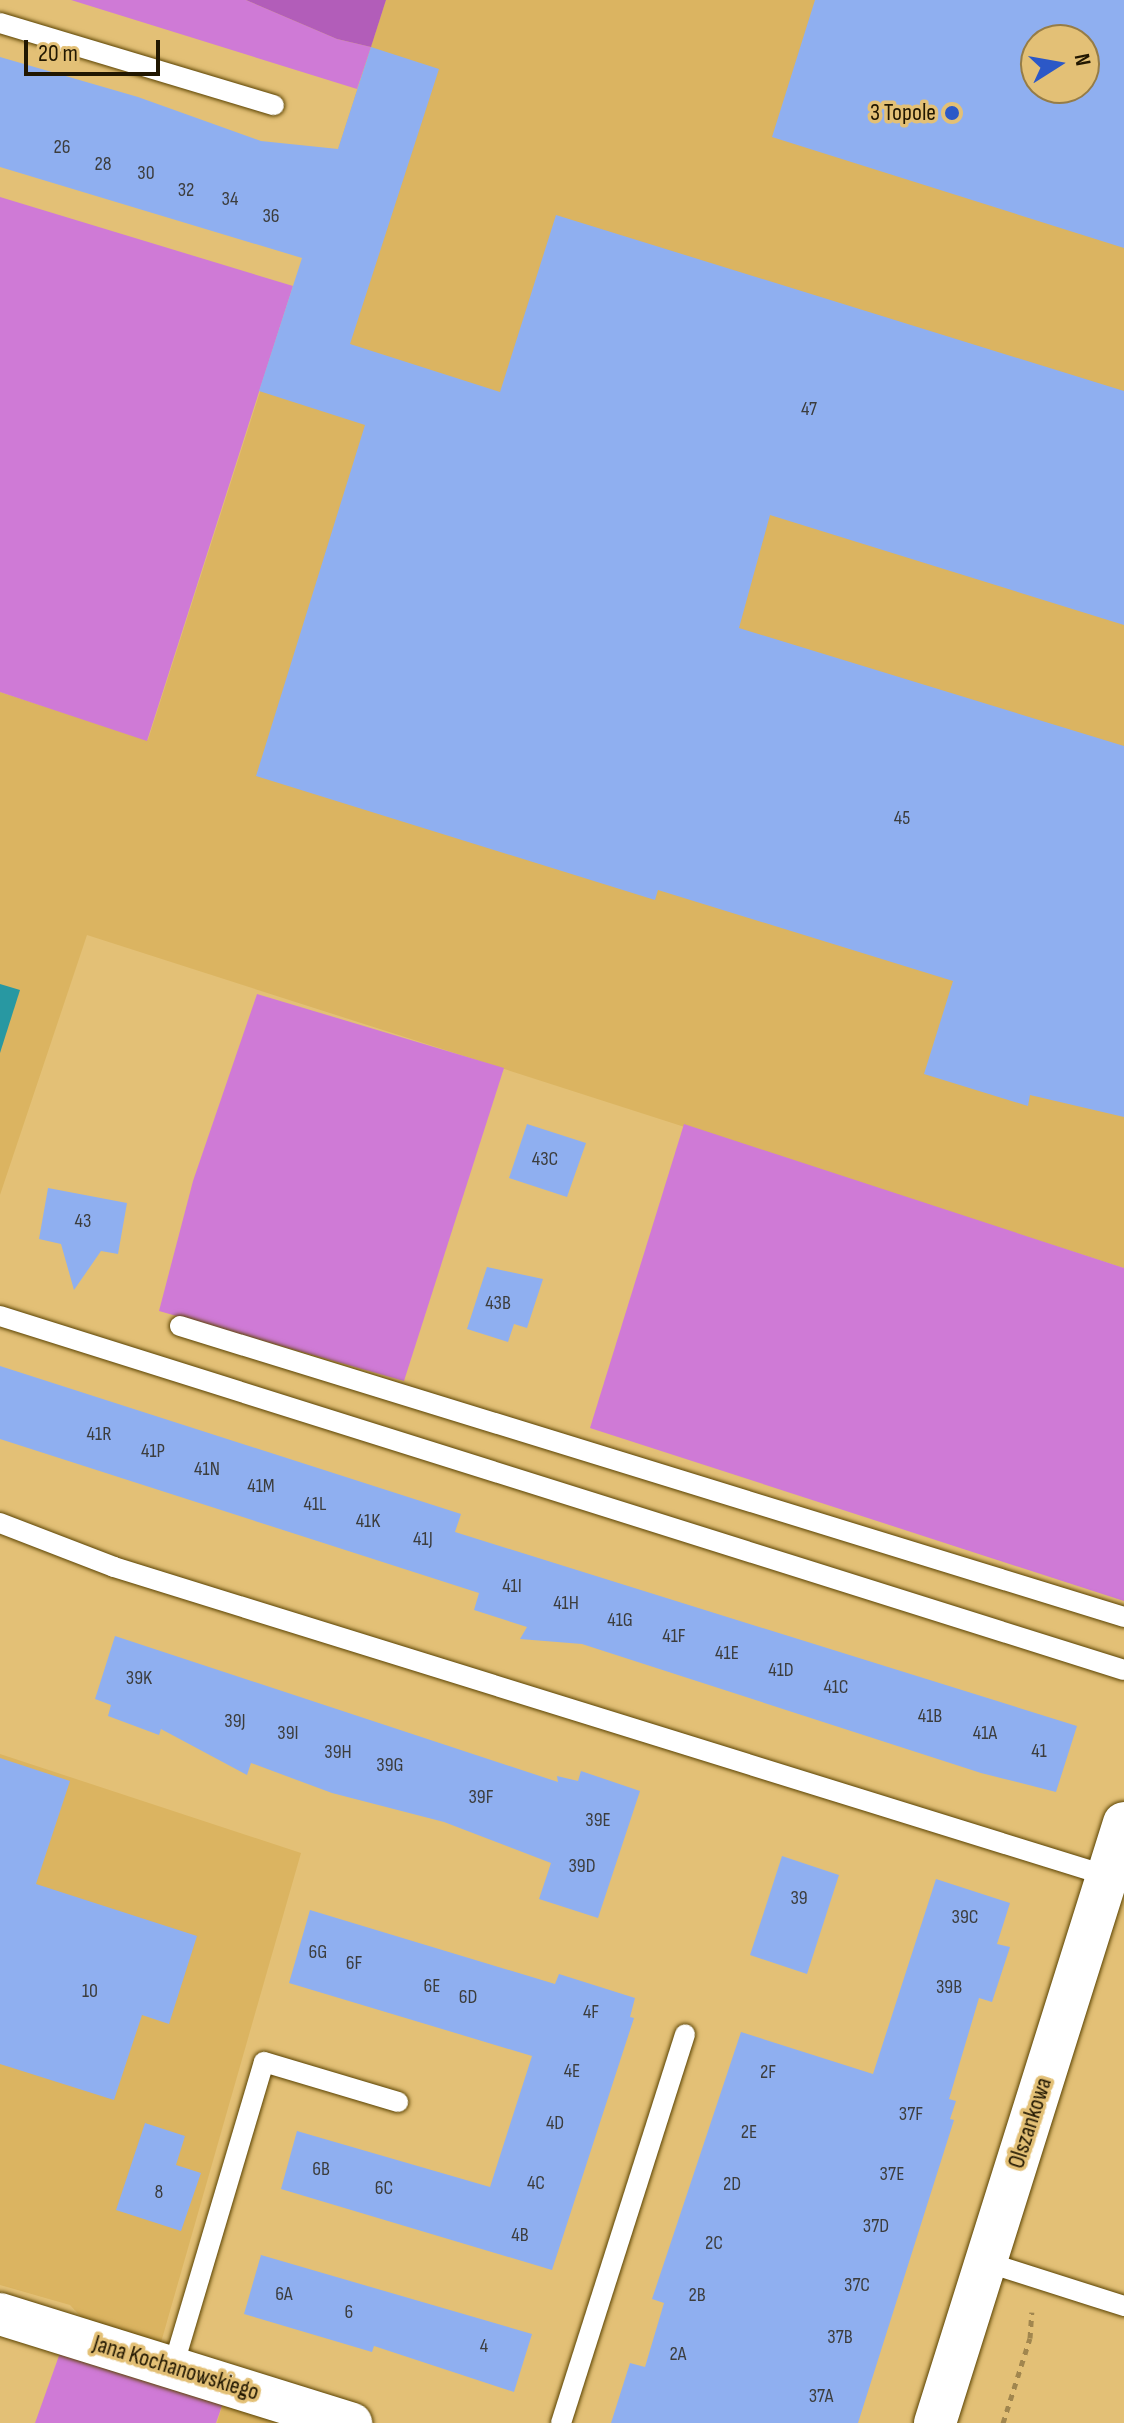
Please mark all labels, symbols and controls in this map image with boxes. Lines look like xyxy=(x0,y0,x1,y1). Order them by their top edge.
scale bar xyxy=(28,24,164,74)
north arrow xyxy=(1020,24,1100,104)
text: 20 m xyxy=(38,39,78,68)
text: N xyxy=(1068,51,1096,68)
place label: 3 Topole xyxy=(870,99,936,127)
marker: 3 Topole xyxy=(943,104,961,122)
house number: 26 xyxy=(54,135,70,159)
house number: 28 xyxy=(95,152,111,176)
house number: 30 xyxy=(137,161,155,185)
house number: 32 xyxy=(178,178,194,202)
house number: 34 xyxy=(222,187,238,211)
house number: 36 xyxy=(262,204,280,228)
house number: 47 xyxy=(801,397,817,421)
house number: 45 xyxy=(894,806,910,830)
house number: 43C xyxy=(532,1147,558,1171)
house number: 43 xyxy=(75,1209,91,1233)
house number: 43B xyxy=(485,1291,511,1315)
house number: 41R xyxy=(87,1422,111,1446)
house number: 41P xyxy=(141,1439,165,1463)
house number: 41N xyxy=(194,1457,220,1481)
house number: 41M xyxy=(247,1474,275,1498)
house number: 41L xyxy=(304,1492,326,1516)
house number: 41K xyxy=(356,1509,380,1533)
house number: 41J xyxy=(413,1527,433,1551)
house number: 41I xyxy=(502,1574,522,1598)
house number: 41H xyxy=(553,1591,579,1615)
house number: 41G xyxy=(607,1608,633,1632)
house number: 41F xyxy=(662,1624,686,1648)
house number: 41E xyxy=(715,1641,739,1665)
house number: 41D xyxy=(768,1658,794,1682)
house number: 39K xyxy=(126,1666,152,1690)
house number: 41C xyxy=(823,1675,849,1699)
house number: 41B xyxy=(918,1704,942,1728)
house number: 39J xyxy=(224,1709,246,1733)
house number: 39I xyxy=(277,1721,299,1745)
house number: 41A xyxy=(973,1721,997,1745)
house number: 41 xyxy=(1031,1739,1047,1763)
house number: 39H xyxy=(324,1740,352,1764)
house number: 39G xyxy=(376,1753,404,1777)
house number: 39F xyxy=(468,1785,494,1809)
house number: 39E xyxy=(585,1808,611,1832)
house number: 39D xyxy=(568,1854,596,1878)
house number: 39 xyxy=(790,1886,808,1910)
house number: 39C xyxy=(952,1905,978,1929)
house number: 6G xyxy=(309,1940,327,1964)
house number: 6F xyxy=(346,1951,362,1975)
house number: 6E xyxy=(424,1974,440,1998)
house number: 39B xyxy=(936,1975,962,1999)
house number: 10 xyxy=(82,1979,98,2003)
house number: 6D xyxy=(459,1985,477,2009)
house number: 4F xyxy=(583,2000,599,2024)
house number: 4E xyxy=(564,2059,580,2083)
house number: 2F xyxy=(760,2060,776,2084)
street label: Olszankowa xyxy=(1002,2074,1058,2172)
house number: 37F xyxy=(899,2102,923,2126)
house number: 4D xyxy=(546,2111,564,2135)
house number: 2E xyxy=(741,2120,757,2144)
house number: 6B xyxy=(312,2157,330,2181)
house number: 37E xyxy=(880,2162,904,2186)
house number: 4C xyxy=(527,2171,545,2195)
house number: 2D xyxy=(723,2172,741,2196)
house number: 6C xyxy=(375,2176,393,2200)
house number: 8 xyxy=(155,2180,163,2204)
house number: 37D xyxy=(863,2214,889,2238)
house number: 4B xyxy=(511,2223,529,2247)
house number: 2C xyxy=(705,2231,723,2255)
house number: 37C xyxy=(844,2273,870,2297)
house number: 6A xyxy=(275,2282,293,2306)
house number: 2B xyxy=(688,2283,706,2307)
house number: 6 xyxy=(345,2300,353,2324)
house number: 37B xyxy=(827,2325,853,2349)
street label: Jana Kochanowskiego xyxy=(90,2329,262,2407)
house number: 4 xyxy=(480,2334,488,2358)
house number: 2A xyxy=(670,2342,686,2366)
house number: 37A xyxy=(809,2384,833,2408)

